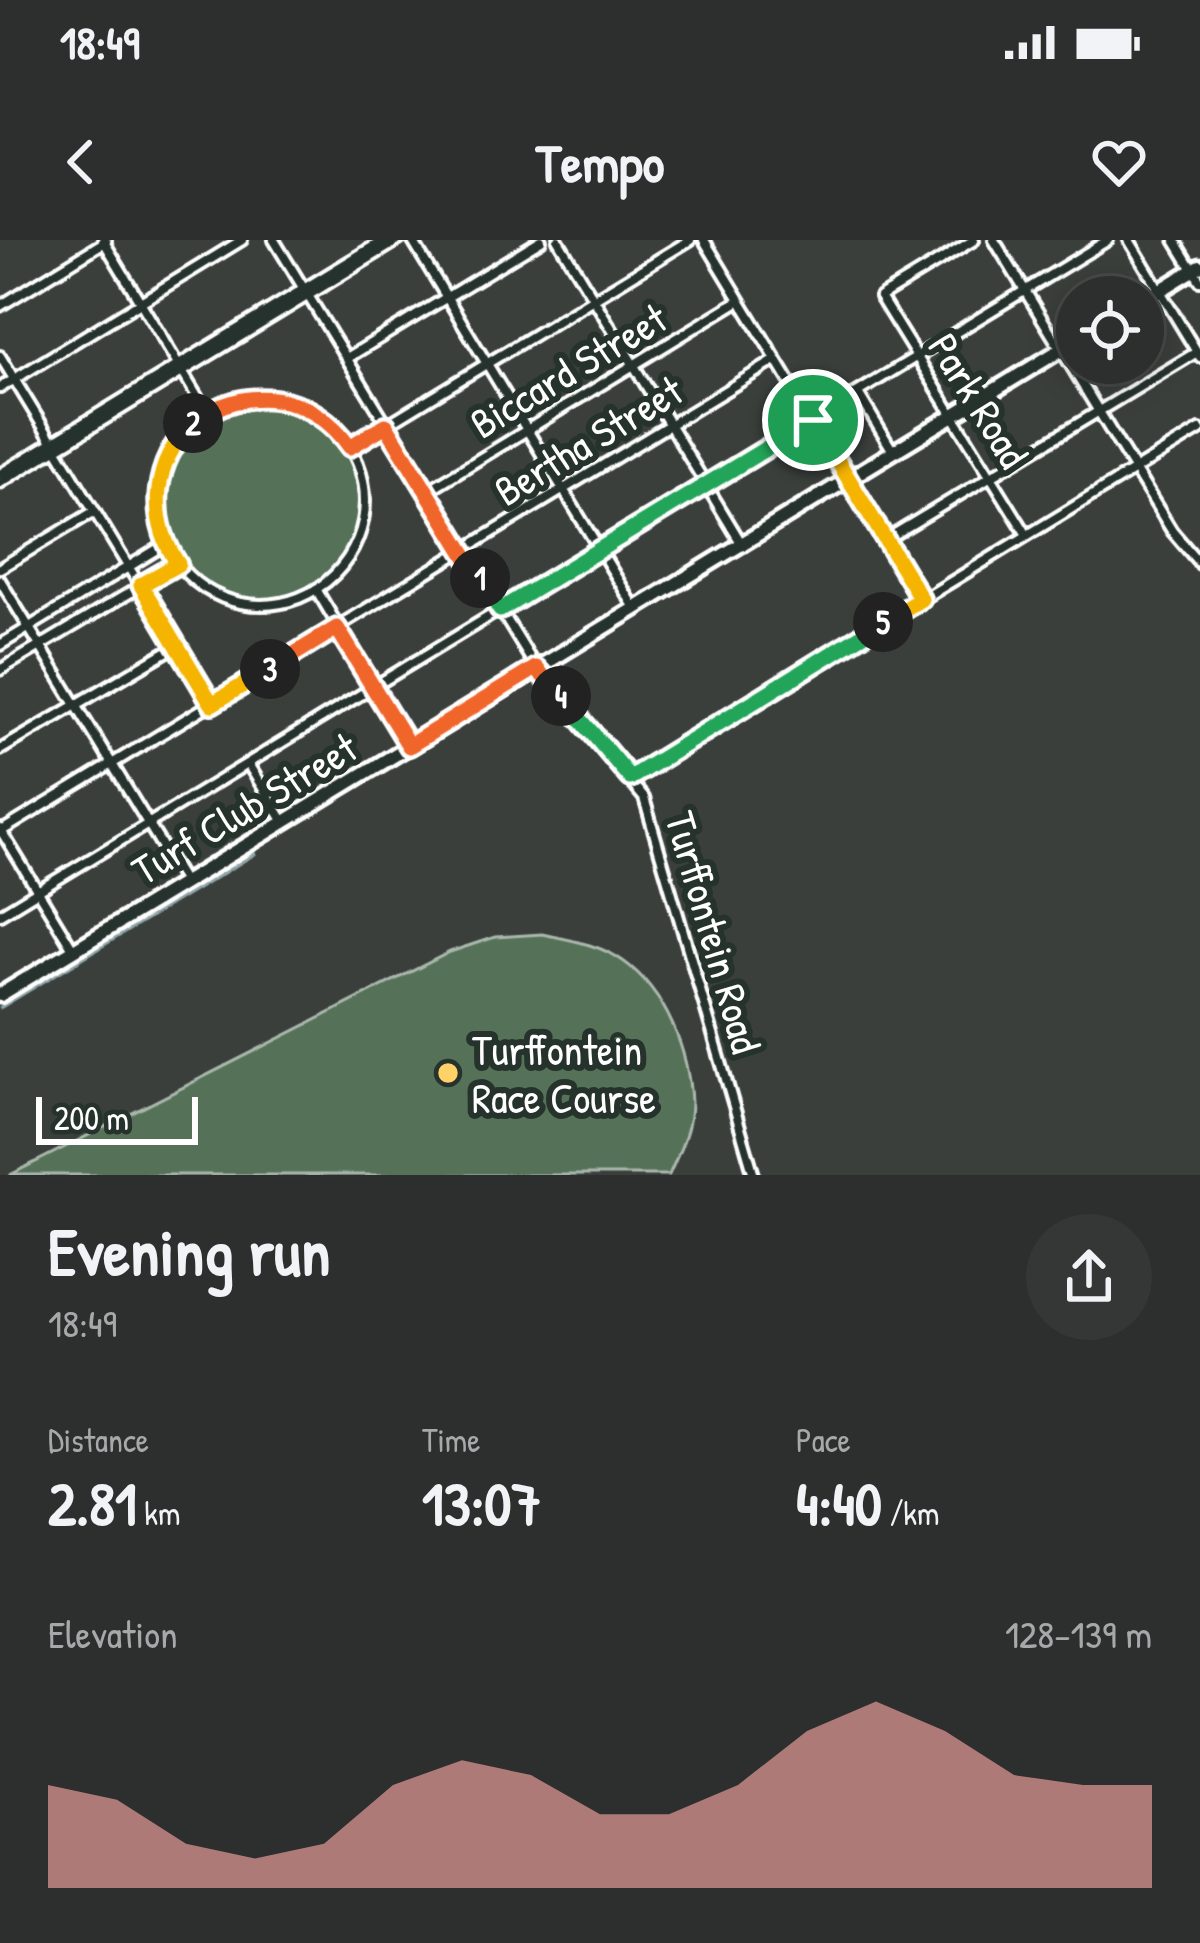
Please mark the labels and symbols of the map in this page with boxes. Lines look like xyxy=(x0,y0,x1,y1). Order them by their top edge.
street label: Biccard Street xyxy=(459,289,677,451)
street label: Park Road xyxy=(915,322,1043,478)
street label: Bertha Street xyxy=(483,361,693,519)
pin xyxy=(762,369,864,471)
pin: 2 xyxy=(163,393,223,453)
pin: 1 xyxy=(450,548,510,608)
pin: 5 xyxy=(853,592,913,652)
pin: 3 xyxy=(240,639,300,699)
pin: 4 xyxy=(531,666,591,726)
street label: Turf Club Street xyxy=(121,718,368,898)
street label: Turffontein Road xyxy=(652,805,776,1059)
place label: Turffontein Race Course xyxy=(472,1021,656,1126)
marker: Turffontein Race Course xyxy=(435,1060,461,1086)
scale bar xyxy=(36,1091,198,1144)

